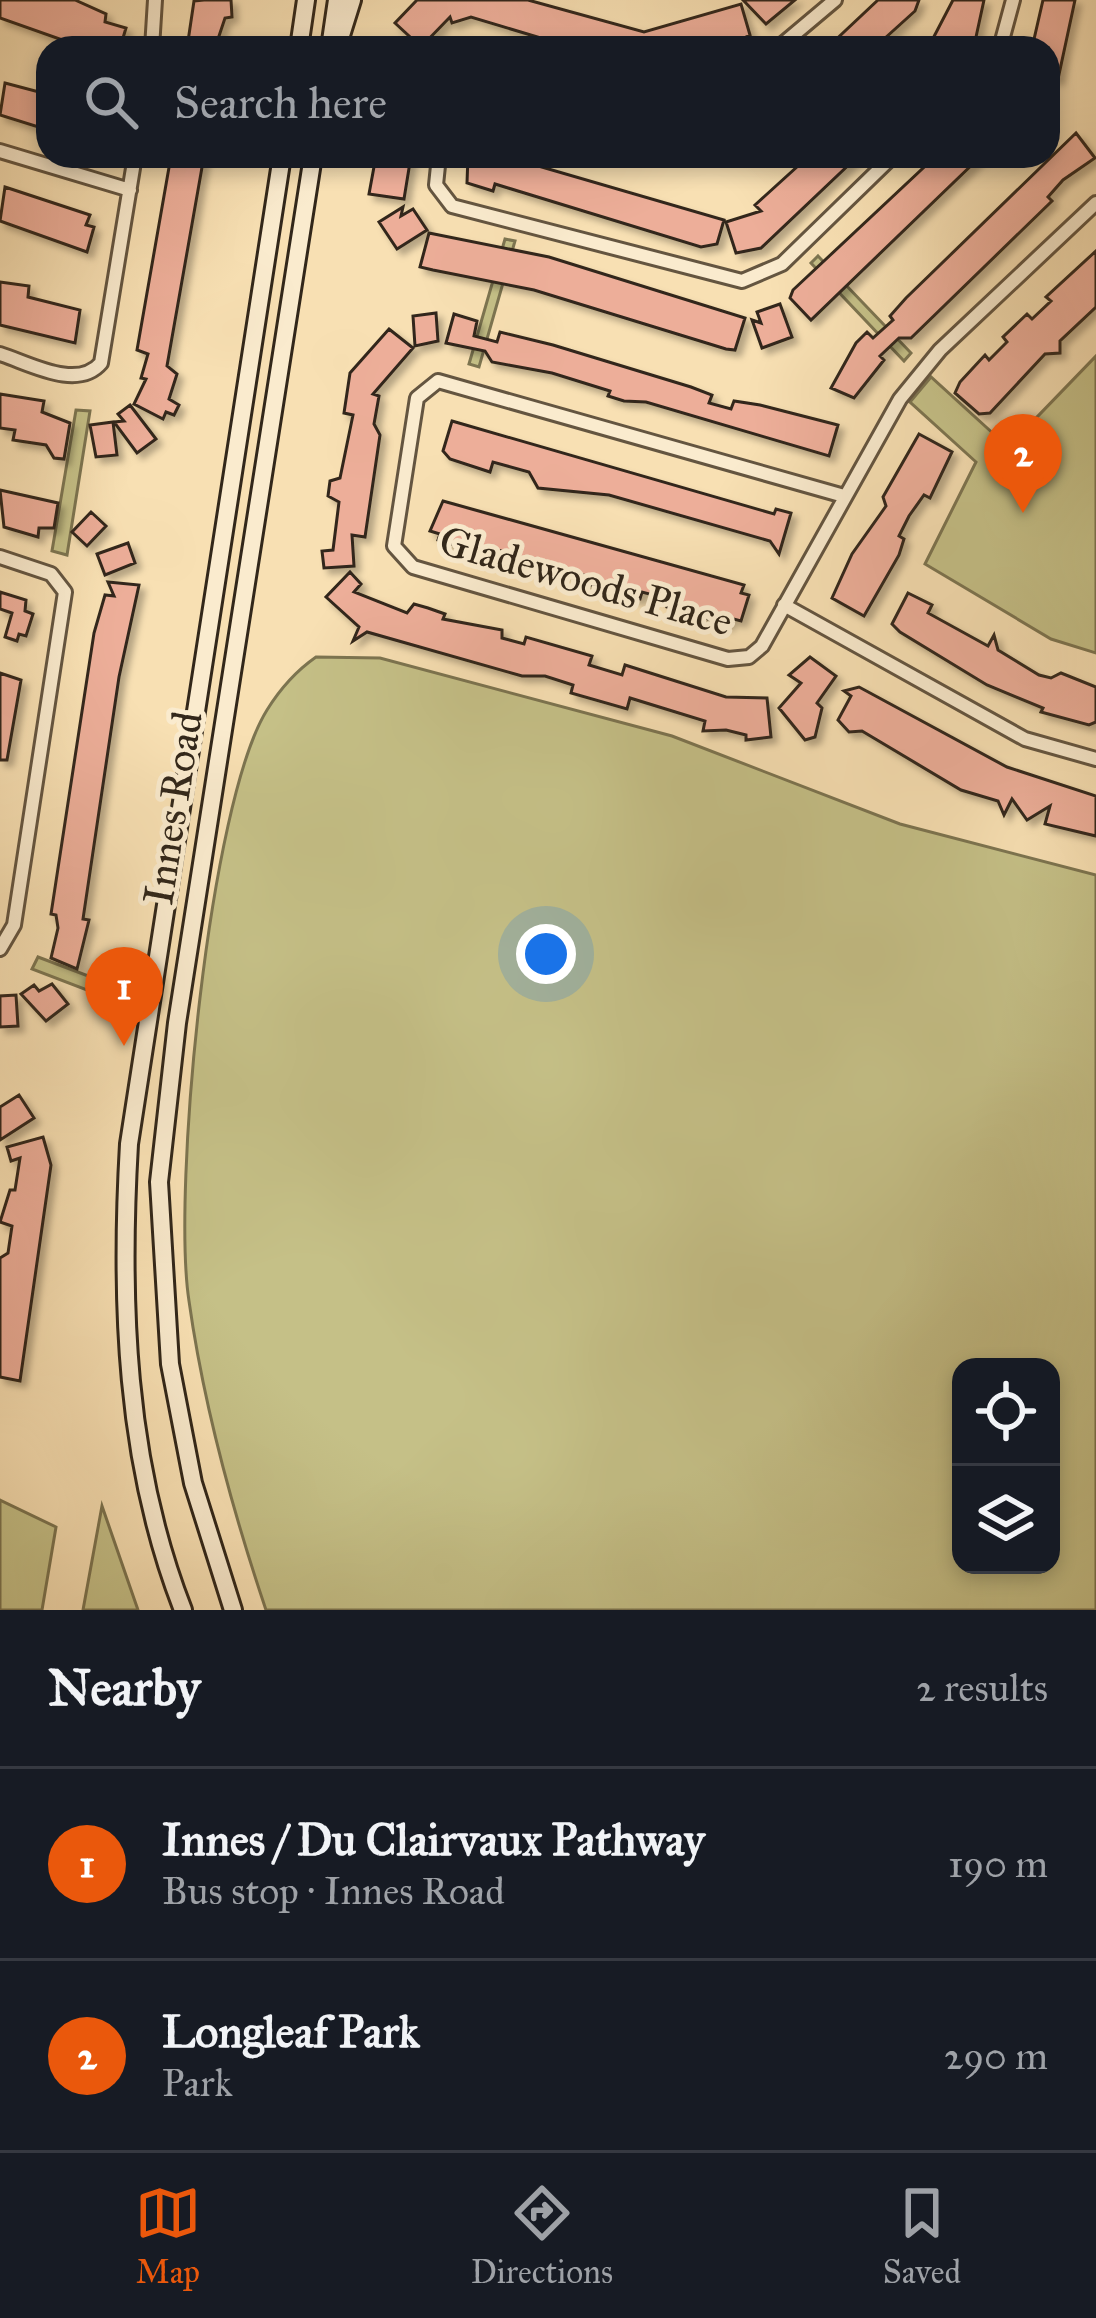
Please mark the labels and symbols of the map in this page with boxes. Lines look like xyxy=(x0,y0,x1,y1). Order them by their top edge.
pin: 2 xyxy=(984,414,1062,513)
street label: Gladewoods Place xyxy=(434,514,738,648)
street label: Innes Road xyxy=(132,708,214,908)
your location xyxy=(516,924,576,984)
pin: 1 xyxy=(85,947,163,1046)

